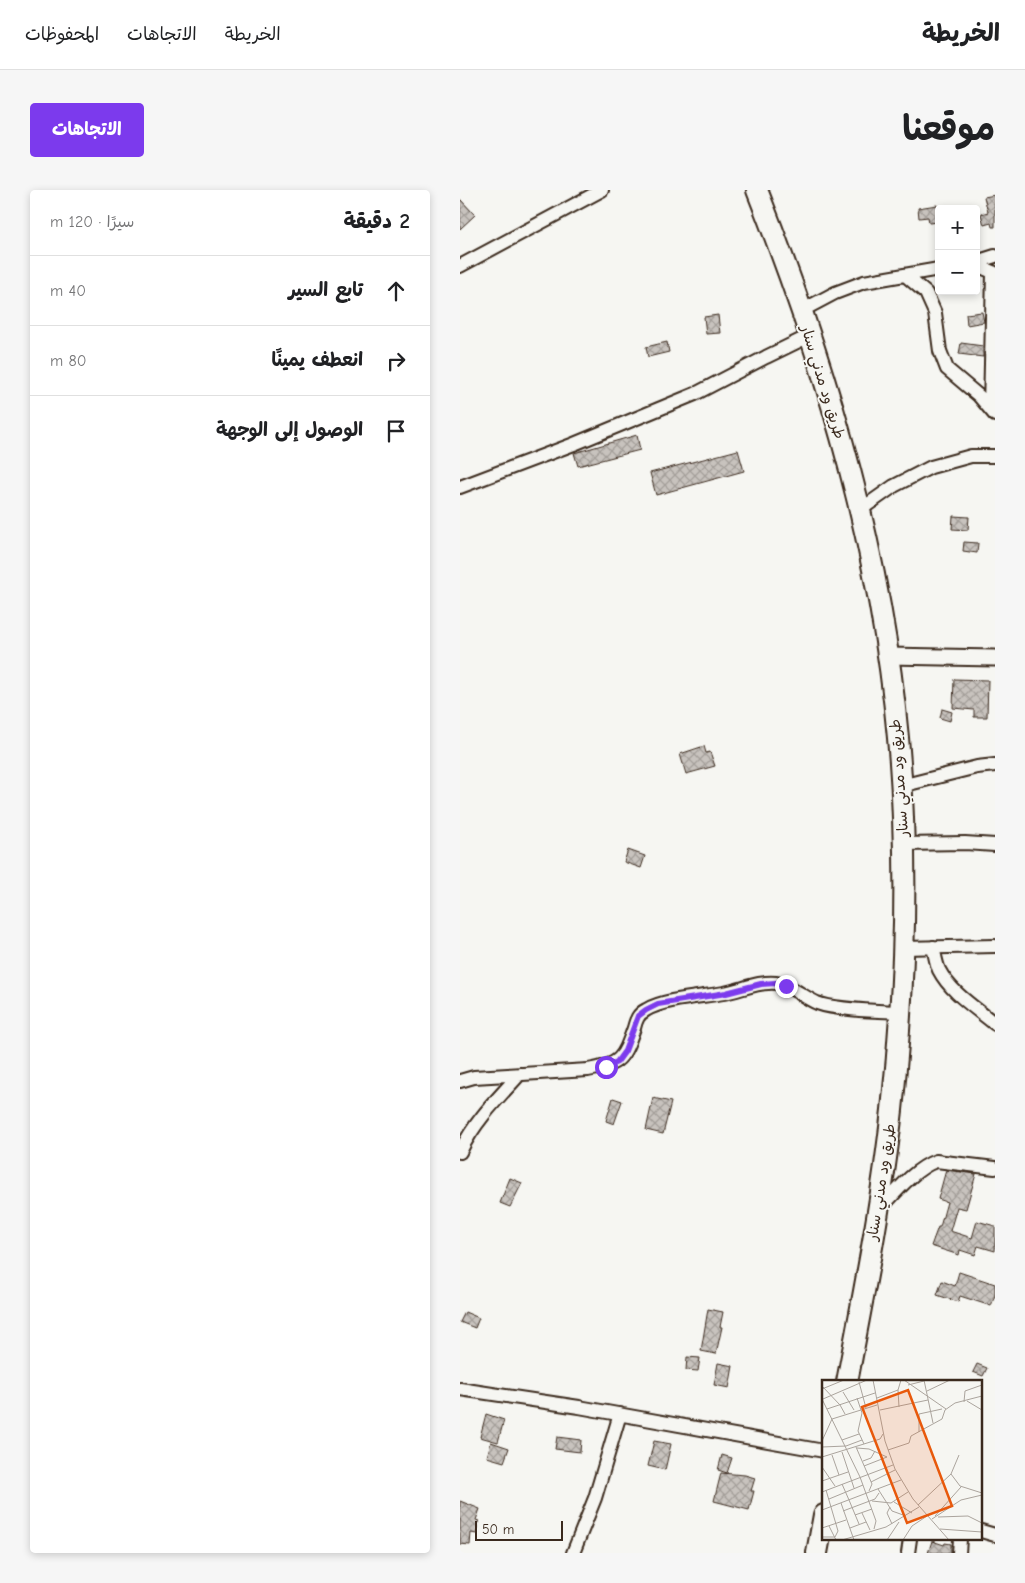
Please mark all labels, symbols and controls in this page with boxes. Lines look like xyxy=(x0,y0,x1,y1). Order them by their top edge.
text: الخريطة xyxy=(922,19,1000,47)
text: المحفوظات xyxy=(25,24,99,45)
text: الاتجاهات xyxy=(127,24,197,45)
text: الخريطة xyxy=(225,24,281,45)
button: الاتجاهات xyxy=(30,103,144,157)
text: موقعنا xyxy=(902,108,995,149)
map controls xyxy=(935,205,980,295)
button: + xyxy=(935,205,980,250)
text: 2 دقيقة xyxy=(344,209,410,233)
text: سيرًا · 120 m xyxy=(50,213,134,231)
button: − xyxy=(935,250,980,295)
icon: ahead xyxy=(382,277,410,305)
text: تابع السير xyxy=(289,279,363,301)
text: 40 m xyxy=(50,282,86,300)
street label: طريق ود مدني سنار xyxy=(793,322,849,442)
icon: right xyxy=(382,347,410,375)
text: انعطف يمينًا xyxy=(271,349,363,371)
text: 80 m xyxy=(50,352,87,370)
icon: arrive xyxy=(382,417,410,445)
text: الوصول إلى الوجهة xyxy=(216,419,363,441)
street label: طريق ود مدني سنار xyxy=(886,718,916,838)
route end xyxy=(775,975,798,998)
route start xyxy=(595,1056,618,1079)
street label: طريق ود مدني سنار xyxy=(863,1122,903,1243)
inset map xyxy=(822,1380,982,1540)
scale bar xyxy=(475,1518,562,1541)
text: 50 m xyxy=(482,1521,514,1538)

